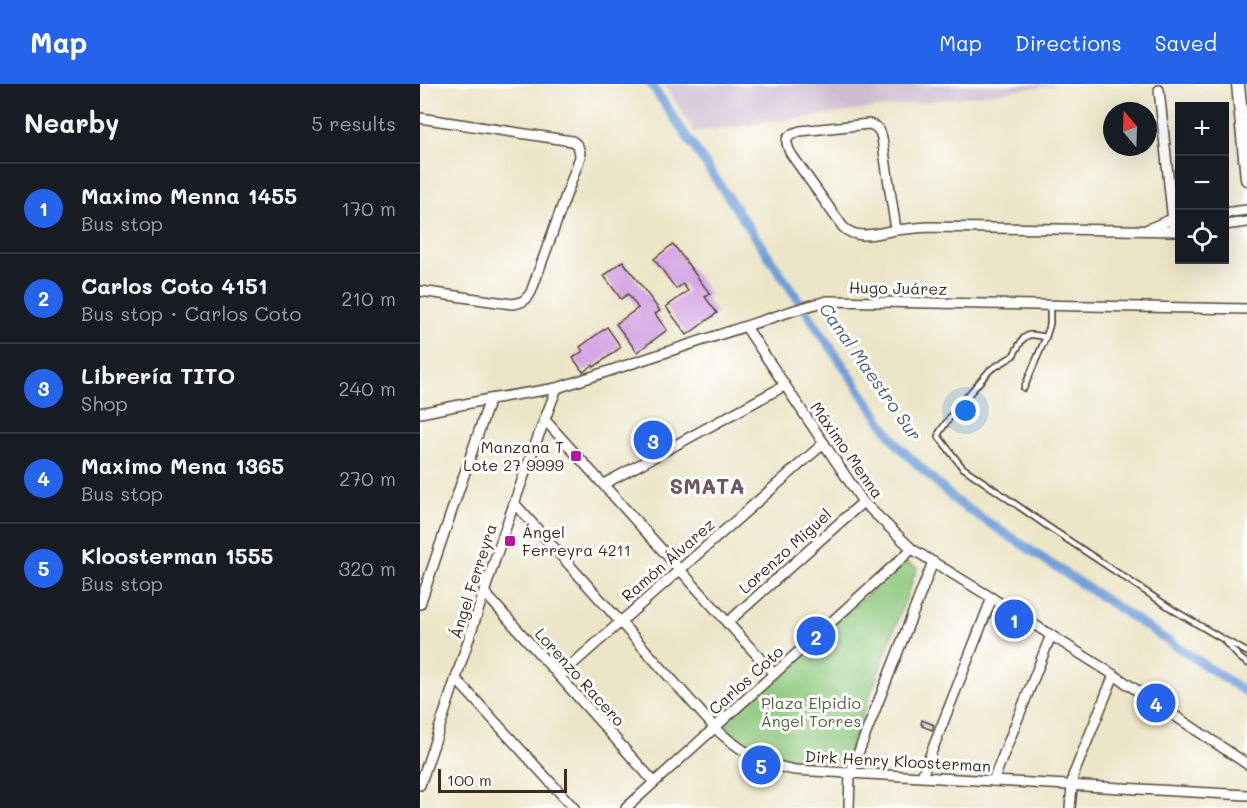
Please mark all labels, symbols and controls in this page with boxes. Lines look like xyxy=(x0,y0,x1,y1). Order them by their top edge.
text: Map xyxy=(30,24,87,60)
text: Map xyxy=(939,29,982,56)
text: Directions xyxy=(1015,29,1122,56)
text: Saved xyxy=(1155,29,1217,56)
north arrow xyxy=(1103,102,1157,156)
map controls xyxy=(1175,102,1229,264)
button: + xyxy=(1175,102,1229,156)
text: Nearby xyxy=(24,106,119,140)
text: 5 results xyxy=(311,110,396,136)
button: − xyxy=(1175,156,1229,210)
text: Maximo Menna 1455 xyxy=(81,181,297,210)
text: 1 xyxy=(39,195,48,221)
text: 170 m xyxy=(341,195,396,221)
text: Bus stop xyxy=(81,210,163,236)
button: locate xyxy=(1175,210,1229,264)
text: Carlos Coto 4151 xyxy=(81,271,268,300)
street label: Hugo Juárez xyxy=(849,276,947,299)
text: 2 xyxy=(38,285,49,311)
text: 210 m xyxy=(341,285,396,311)
water label: Canal Maestro Sur xyxy=(814,298,928,445)
text: Bus stop · Carlos Coto xyxy=(81,300,301,326)
text: Librería TITO xyxy=(81,361,235,390)
text: 3 xyxy=(38,375,50,401)
text: 240 m xyxy=(338,375,396,401)
text: Shop xyxy=(81,390,128,416)
your location xyxy=(951,396,980,425)
street label: Máximo Menna xyxy=(806,397,889,502)
pin: 3 xyxy=(634,418,672,462)
place label: Manzana T Lote 27 9999 xyxy=(463,436,564,475)
marker: Manzana T Lote 27 9999 xyxy=(569,449,583,463)
text: Maximo Mena 1365 xyxy=(81,451,284,480)
text: 4 xyxy=(37,465,50,491)
text: 270 m xyxy=(339,465,396,491)
district label: SMATA xyxy=(669,471,745,500)
text: Bus stop xyxy=(81,480,163,506)
street label: Lorenzo Miguel xyxy=(734,503,835,598)
street label: Ramón Álvarez xyxy=(617,513,719,606)
street label: Ángel Ferreyra xyxy=(444,521,501,641)
place label: Ángel Ferreyra 4211 xyxy=(522,521,631,560)
marker: Ángel Ferreyra 4211 xyxy=(503,534,517,548)
text: Kloosterman 1555 xyxy=(81,541,273,570)
text: 5 xyxy=(38,555,49,581)
text: 320 m xyxy=(338,555,396,581)
text: Bus stop xyxy=(81,570,163,596)
pin: 1 xyxy=(994,596,1034,642)
pin: 2 xyxy=(796,614,836,658)
street label: Lorenzo Racero xyxy=(531,623,630,730)
street label: Carlos Coto xyxy=(704,641,787,719)
pin: 4 xyxy=(1136,680,1176,726)
park label: Plaza Elpidio Ángel Torres xyxy=(761,692,861,731)
pin: 5 xyxy=(742,742,780,788)
street label: Dirk Henry Kloosterman xyxy=(804,745,992,776)
scale bar xyxy=(438,766,567,794)
text: 100 m xyxy=(447,769,492,790)

